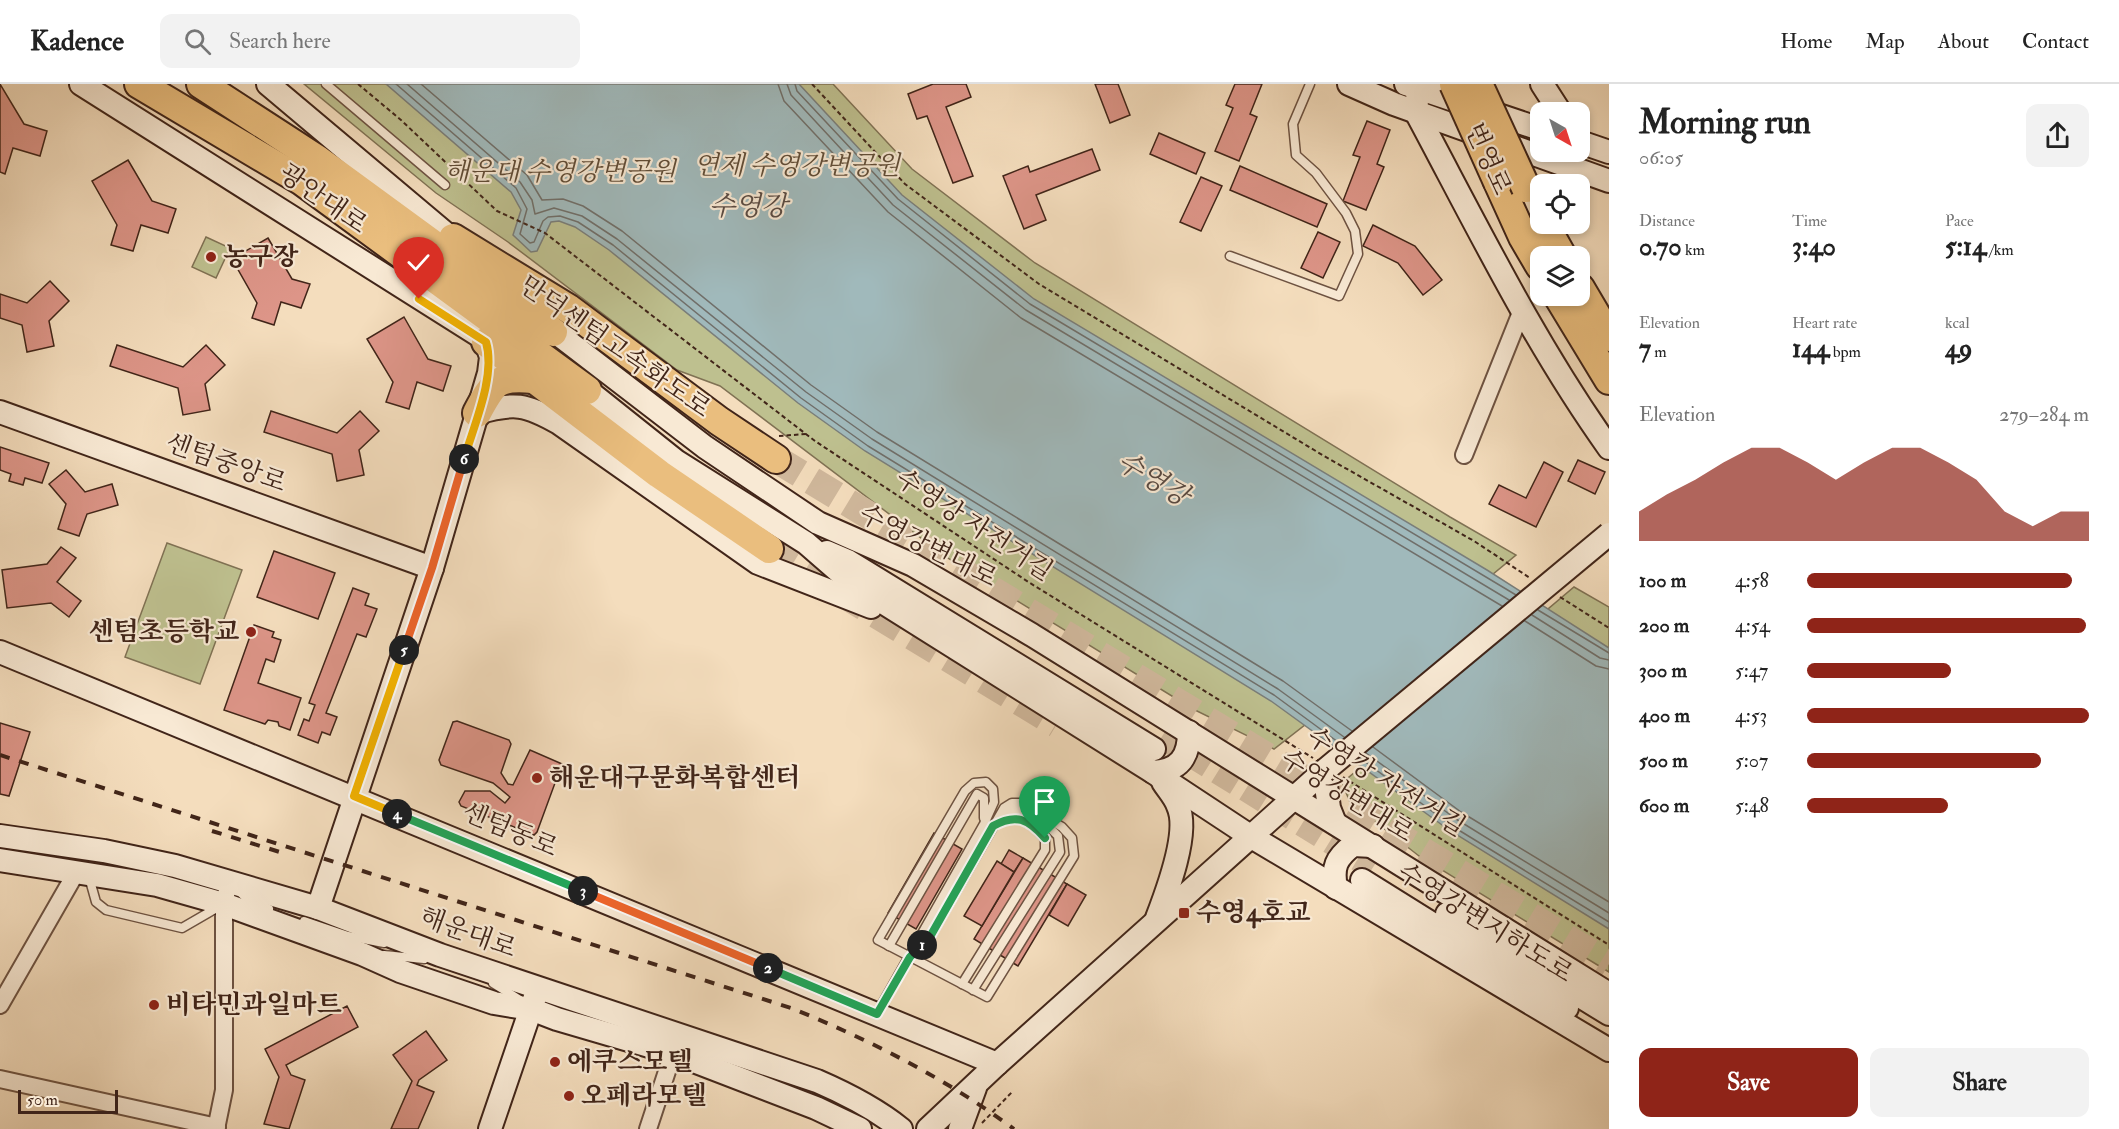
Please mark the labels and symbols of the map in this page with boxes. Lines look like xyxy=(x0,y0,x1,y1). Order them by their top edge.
north arrow xyxy=(1530,102,1590,162)
street label: 번영로 xyxy=(1458,118,1518,200)
park label: 연제 수영강변공원 xyxy=(694,150,902,182)
park label: 해운대 수영강변공원 xyxy=(444,156,678,188)
street label: 광안대로 xyxy=(273,157,373,241)
water label: 수영강 xyxy=(709,190,791,223)
pin xyxy=(393,237,444,299)
place label: 농구장 xyxy=(223,241,299,273)
marker: 농구장 xyxy=(204,250,218,264)
street label: 만덕센텀고속화도로 xyxy=(513,269,717,425)
street label: 센텀중앙로 xyxy=(162,426,290,500)
pin: 6 xyxy=(449,444,479,474)
water label: 수영강 xyxy=(1111,445,1198,515)
street label: 수영강 자전거길 xyxy=(889,462,1059,588)
street label: 수영강변대로 xyxy=(854,498,1002,594)
place label: 센텀초등학교 xyxy=(88,616,239,648)
marker: 센텀초등학교 xyxy=(244,625,258,639)
pin: 5 xyxy=(389,635,419,665)
street label: 수영강 자전거길 xyxy=(1301,720,1471,844)
street label: 수영강변대로 xyxy=(1275,743,1419,849)
place label: 해운대구문화복합센터 xyxy=(549,762,800,794)
marker: 해운대구문화복합센터 xyxy=(530,771,544,785)
pin xyxy=(1019,776,1070,838)
street label: 센텀동로 xyxy=(458,796,562,864)
pin: 4 xyxy=(382,799,412,829)
street label: 수영강변지하도로 xyxy=(1391,856,1579,990)
pin: 3 xyxy=(568,876,598,906)
place label: 수영4호교 xyxy=(1196,897,1310,929)
street label: 해운대로 xyxy=(415,901,521,965)
marker: 수영4호교 xyxy=(1177,906,1191,920)
pin: 1 xyxy=(907,930,937,960)
pin: 2 xyxy=(753,953,783,983)
place label: 비타민과일마트 xyxy=(166,989,342,1021)
marker: 비타민과일마트 xyxy=(147,998,161,1012)
place label: 에쿠스모텔 xyxy=(567,1046,693,1078)
marker: 에쿠스모텔 xyxy=(548,1055,562,1069)
place label: 오페라모텔 xyxy=(581,1080,707,1112)
scale bar xyxy=(18,1087,118,1114)
marker: 오페라모텔 xyxy=(562,1089,576,1103)

